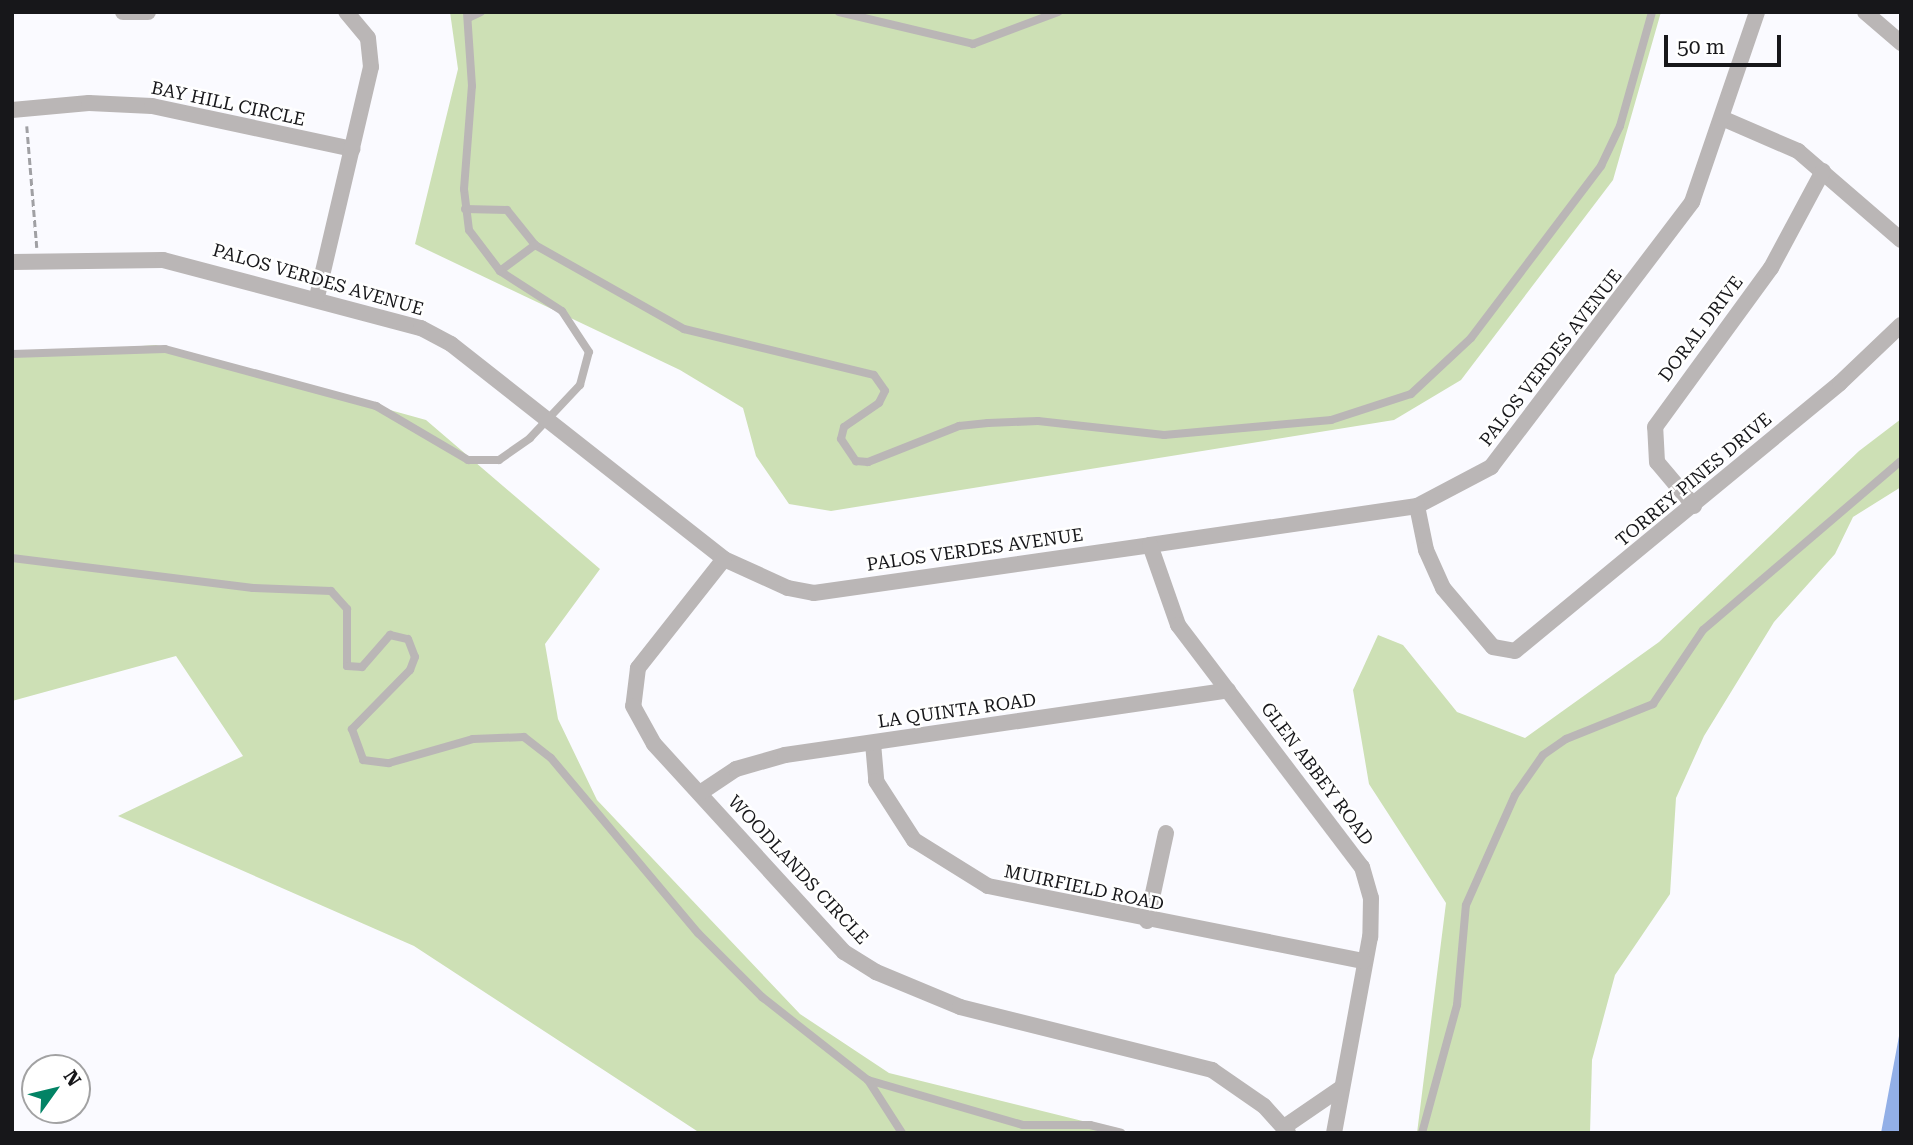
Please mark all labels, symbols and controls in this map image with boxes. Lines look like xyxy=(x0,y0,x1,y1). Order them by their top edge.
scale bar xyxy=(1668,21,1785,65)
text: 50 m xyxy=(1677,35,1725,59)
street label: BAY HILL CIRCLE xyxy=(149,77,307,131)
street label: PALOS VERDES AVENUE xyxy=(210,239,426,321)
street label: PALOS VERDES AVENUE xyxy=(1475,265,1627,451)
street label: DORAL DRIVE xyxy=(1654,272,1748,386)
street label: TORREY PINES DRIVE xyxy=(1612,409,1776,551)
street label: PALOS VERDES AVENUE xyxy=(865,524,1085,576)
street label: LA QUINTA ROAD xyxy=(876,689,1038,733)
street label: GLEN ABBEY ROAD xyxy=(1256,698,1378,850)
street label: WOODLANDS CIRCLE xyxy=(723,791,873,949)
street label: MUIRFIELD ROAD xyxy=(1002,861,1166,915)
north arrow xyxy=(21,1054,91,1124)
text: N xyxy=(59,1066,86,1091)

